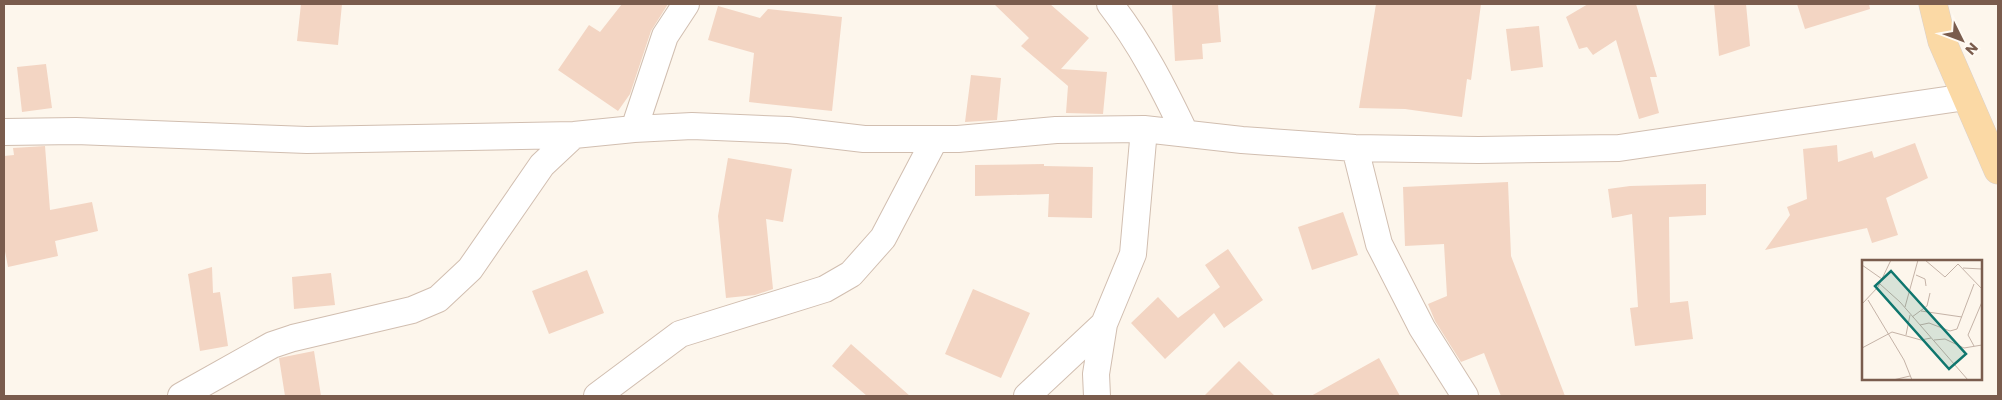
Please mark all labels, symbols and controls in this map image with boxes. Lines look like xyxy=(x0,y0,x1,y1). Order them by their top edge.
north arrow xyxy=(1937,15,1987,65)
text: N xyxy=(1961,38,1983,59)
inset map xyxy=(1862,260,1982,380)

